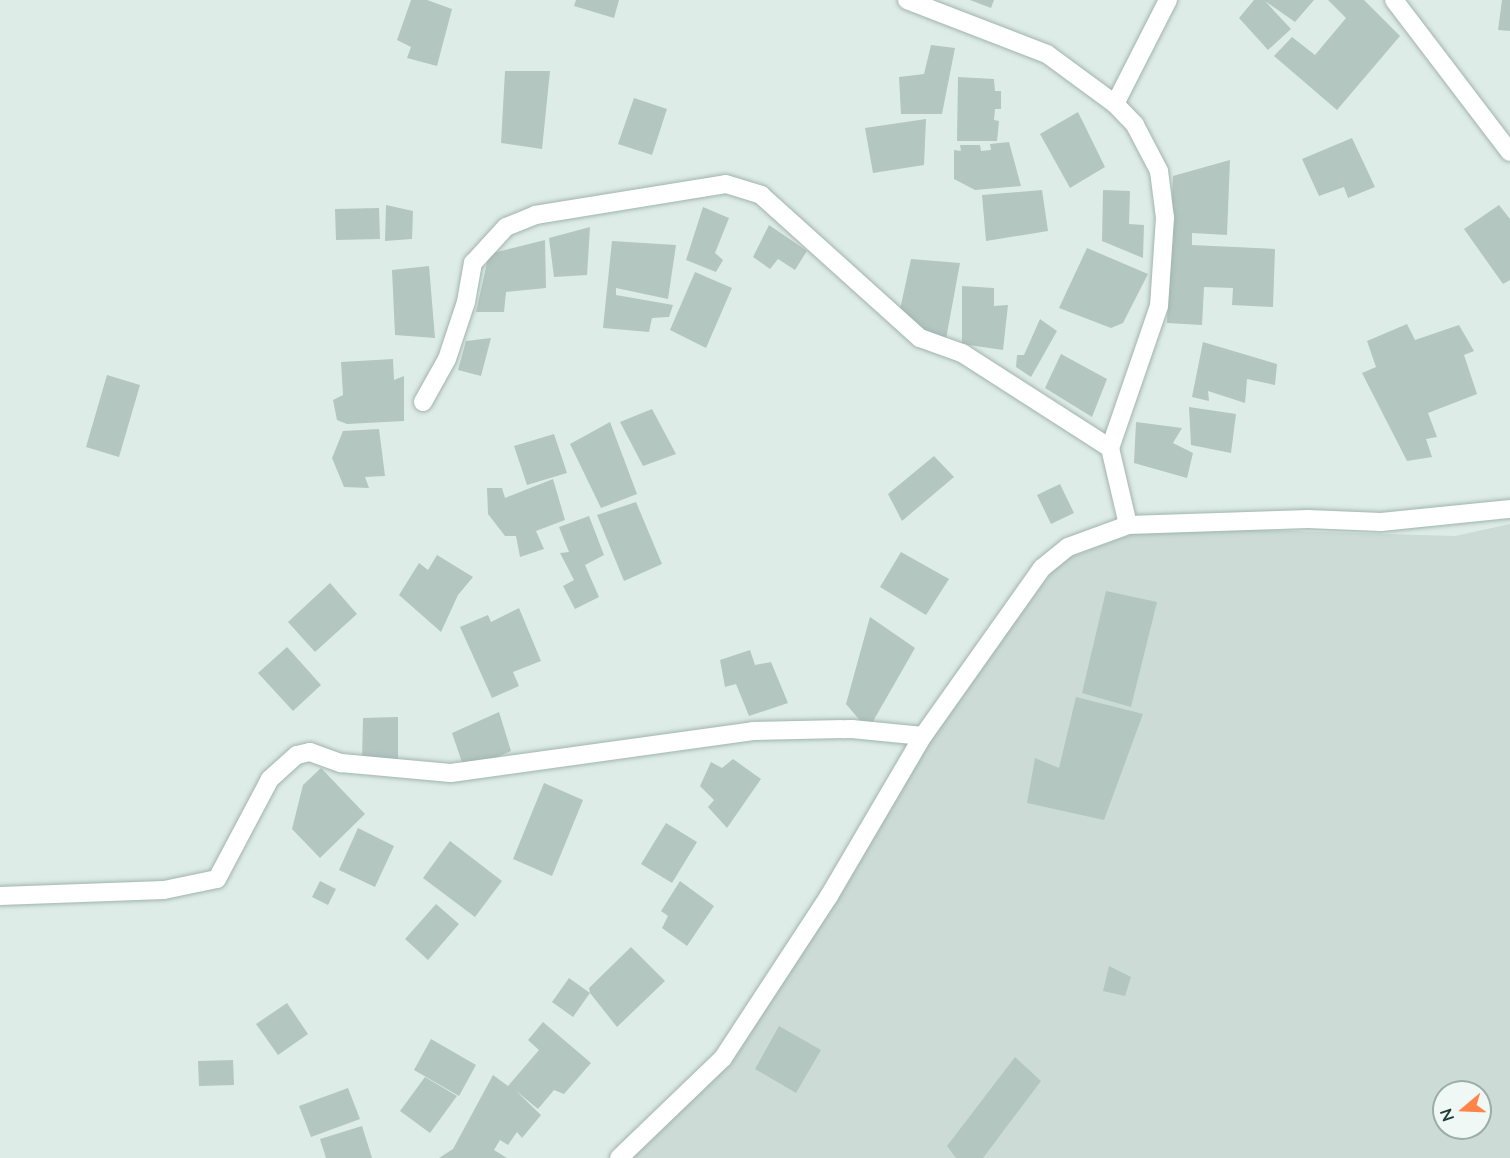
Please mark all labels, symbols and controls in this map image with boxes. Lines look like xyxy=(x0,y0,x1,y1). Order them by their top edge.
north arrow xyxy=(1432,1080,1492,1140)
text: N xyxy=(1435,1106,1457,1124)

